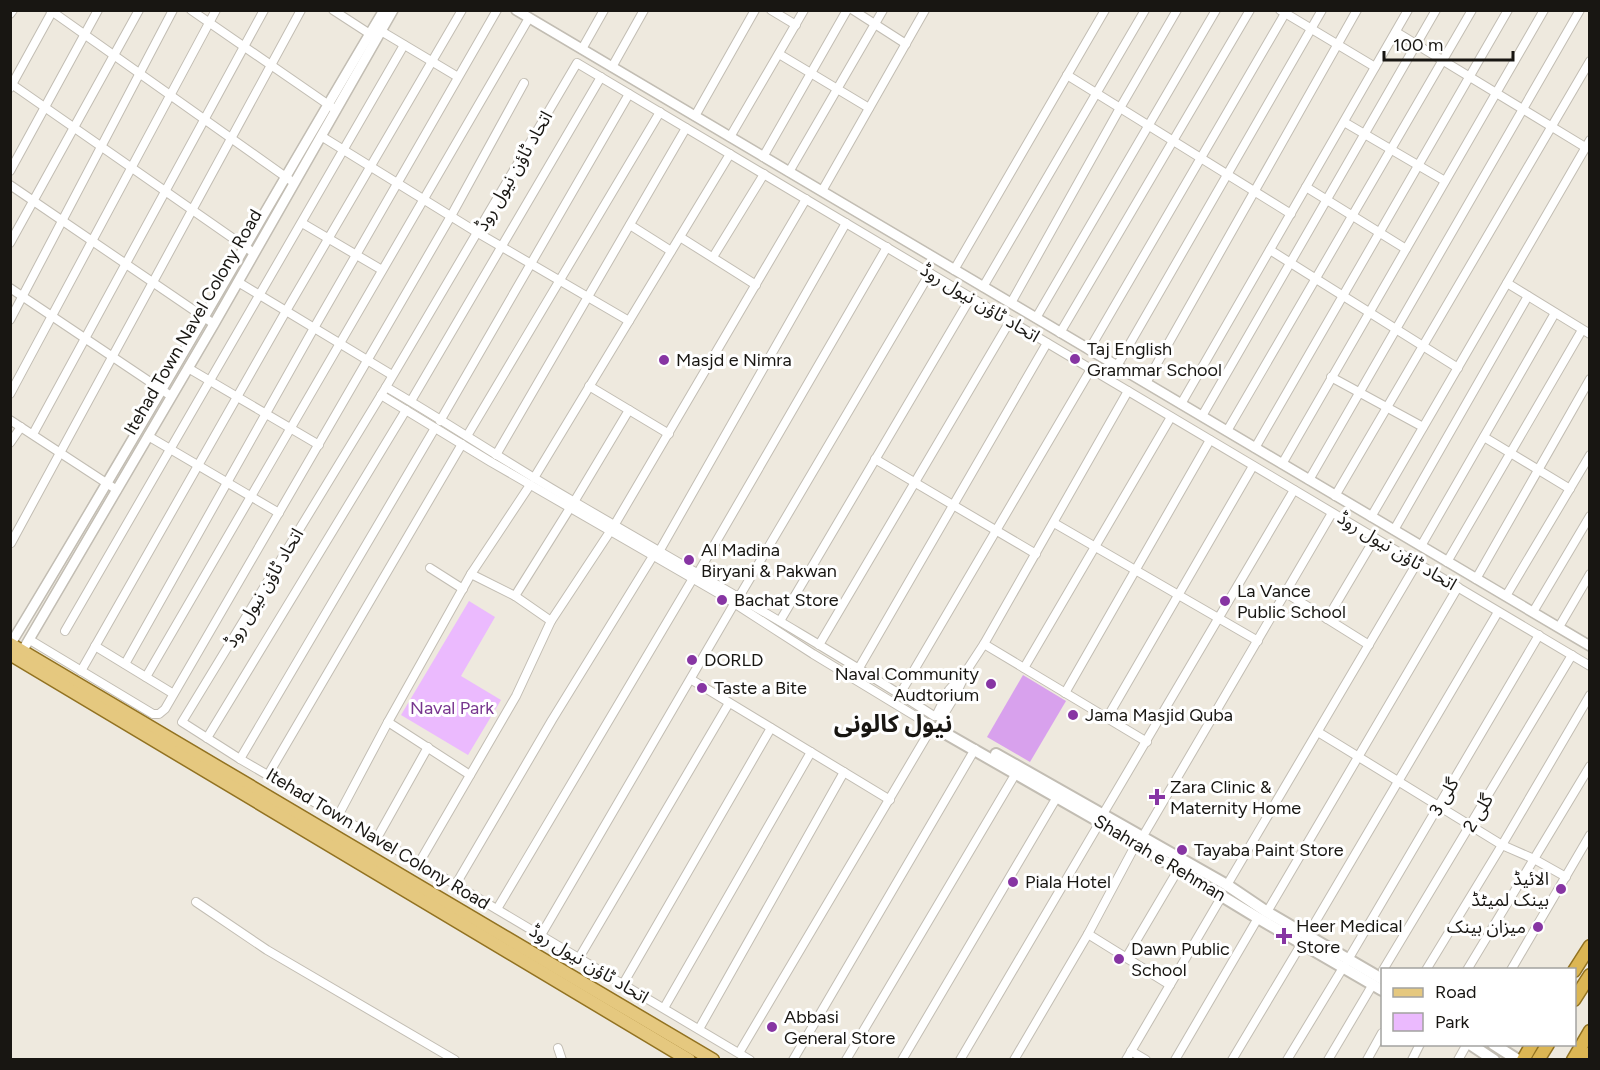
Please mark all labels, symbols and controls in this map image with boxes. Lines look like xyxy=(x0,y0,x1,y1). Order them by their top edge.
scale bar xyxy=(1384,24,1513,62)
text: 100 m xyxy=(1393,34,1443,56)
street label: اتحاد ٹاؤن نیول روڈ xyxy=(471,107,557,235)
street label: Itehad Town Navel Colony Road xyxy=(119,205,267,439)
street label: اتحاد ٹاؤن نیول روڈ xyxy=(916,259,1044,347)
place label: Taj English Grammar School xyxy=(1087,338,1222,381)
place label: Masjd e Nimra xyxy=(676,349,792,371)
marker: Taj English Grammar School xyxy=(1068,352,1082,366)
marker: Masjd e Nimra xyxy=(657,353,671,367)
street label: اتحاد ٹاؤن نیول روڈ xyxy=(1333,507,1461,595)
street label: اتحاد ٹاؤن نیول روڈ xyxy=(220,524,308,652)
place label: Al Madina Biryani & Pakwan xyxy=(701,539,837,582)
marker: Al Madina Biryani & Pakwan xyxy=(682,553,696,567)
place label: La Vance Public School xyxy=(1237,580,1346,623)
place label: Bachat Store xyxy=(734,589,839,611)
marker: Bachat Store xyxy=(715,593,729,607)
marker: La Vance Public School xyxy=(1218,594,1232,608)
place label: DORLD xyxy=(704,649,763,671)
marker: DORLD xyxy=(685,653,699,667)
place label: Naval Community Audtorium xyxy=(835,663,980,706)
place label: Taste a Bite xyxy=(714,677,807,699)
marker: Naval Community Audtorium xyxy=(984,677,998,691)
marker: Taste a Bite xyxy=(695,681,709,695)
park label: Naval Park xyxy=(410,697,494,719)
place label: Jama Masjid Quba xyxy=(1085,704,1233,726)
marker: Jama Masjid Quba xyxy=(1066,708,1080,722)
district label: نیول کالونی xyxy=(834,709,952,738)
street label: Itehad Town Navel Colony Road xyxy=(262,763,494,915)
street label: گلی 3 xyxy=(1424,774,1464,820)
place label: Zara Clinic & Maternity Home xyxy=(1170,776,1301,819)
marker: Zara Clinic & Maternity Home xyxy=(1148,788,1166,806)
street label: گلی 2 xyxy=(1458,789,1498,836)
street label: Shahrah e Rehman xyxy=(1090,810,1230,906)
place label: Tayaba Paint Store xyxy=(1194,839,1344,861)
marker: Tayaba Paint Store xyxy=(1175,843,1189,857)
place label: الائیڈ بینک لمیٹڈ xyxy=(1471,868,1549,911)
place label: Piala Hotel xyxy=(1025,871,1111,893)
marker: Piala Hotel xyxy=(1006,875,1020,889)
marker: الائیڈ بینک لمیٹڈ xyxy=(1554,882,1568,896)
place label: Heer Medical Store xyxy=(1296,915,1402,958)
place label: میزان بینک xyxy=(1447,916,1526,938)
street label: اتحاد ٹاؤن نیول روڈ xyxy=(525,920,653,1008)
marker: میزان بینک xyxy=(1531,920,1545,934)
marker: Heer Medical Store xyxy=(1277,929,1291,943)
place label: Dawn Public School xyxy=(1131,938,1230,981)
marker: Dawn Public School xyxy=(1112,952,1126,966)
legend xyxy=(1381,968,1576,1046)
text: Road xyxy=(1435,981,1476,1003)
place label: Abbasi General Store xyxy=(784,1006,895,1049)
text: Park xyxy=(1435,1011,1470,1033)
marker: Abbasi General Store xyxy=(765,1020,779,1034)

